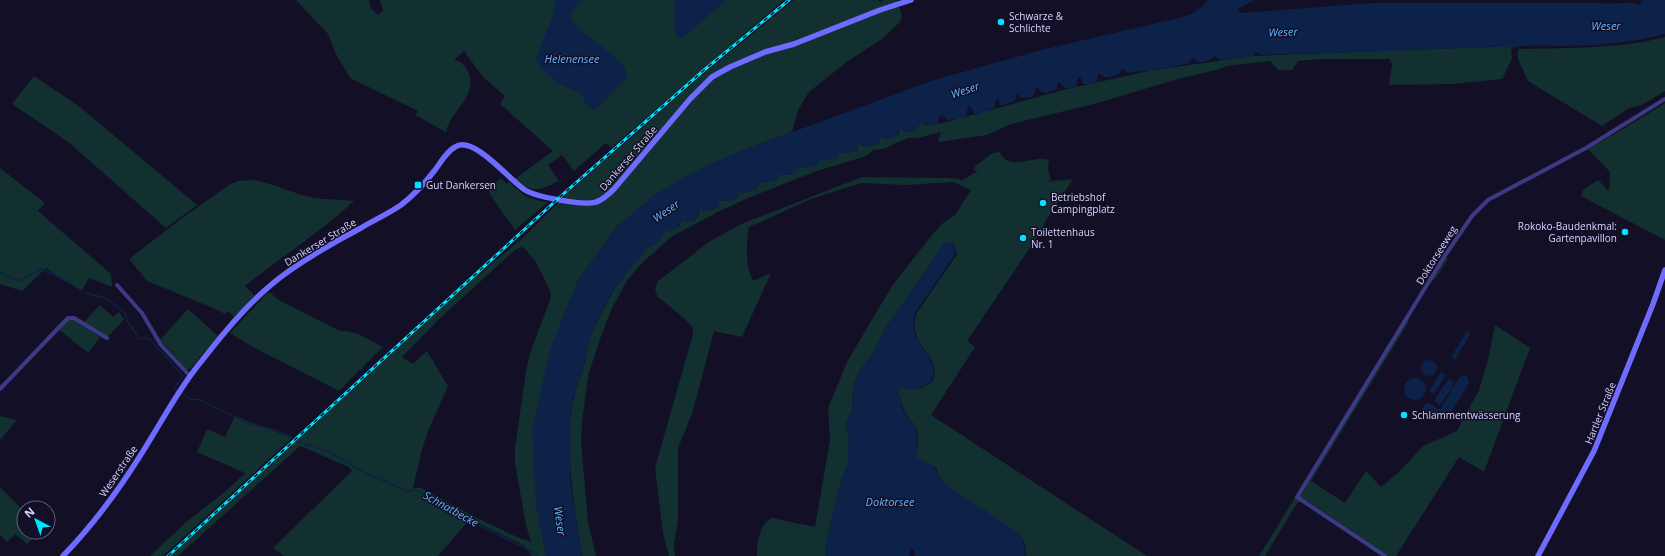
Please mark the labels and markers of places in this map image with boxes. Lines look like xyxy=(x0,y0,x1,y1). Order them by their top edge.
place label: Schwarze & Schlichte xyxy=(1009,9,1064,35)
marker: Schwarze & Schlichte xyxy=(996,17,1006,27)
place label: Gut Dankersen xyxy=(426,178,496,192)
marker: Gut Dankersen xyxy=(413,180,423,190)
place label: Betriebshof Campingplatz xyxy=(1051,190,1115,216)
marker: Betriebshof Campingplatz xyxy=(1038,198,1048,208)
place label: Rokoko-Baudenkmal: Gartenpavillon xyxy=(1518,219,1617,245)
place label: Toilettenhaus Nr. 1 xyxy=(1031,225,1095,251)
marker: Rokoko-Baudenkmal: Gartenpavillon xyxy=(1620,227,1630,237)
marker: Toilettenhaus Nr. 1 xyxy=(1018,233,1028,243)
place label: Schlammentwässerung xyxy=(1412,408,1521,422)
marker: Schlammentwässerung xyxy=(1399,410,1409,420)

